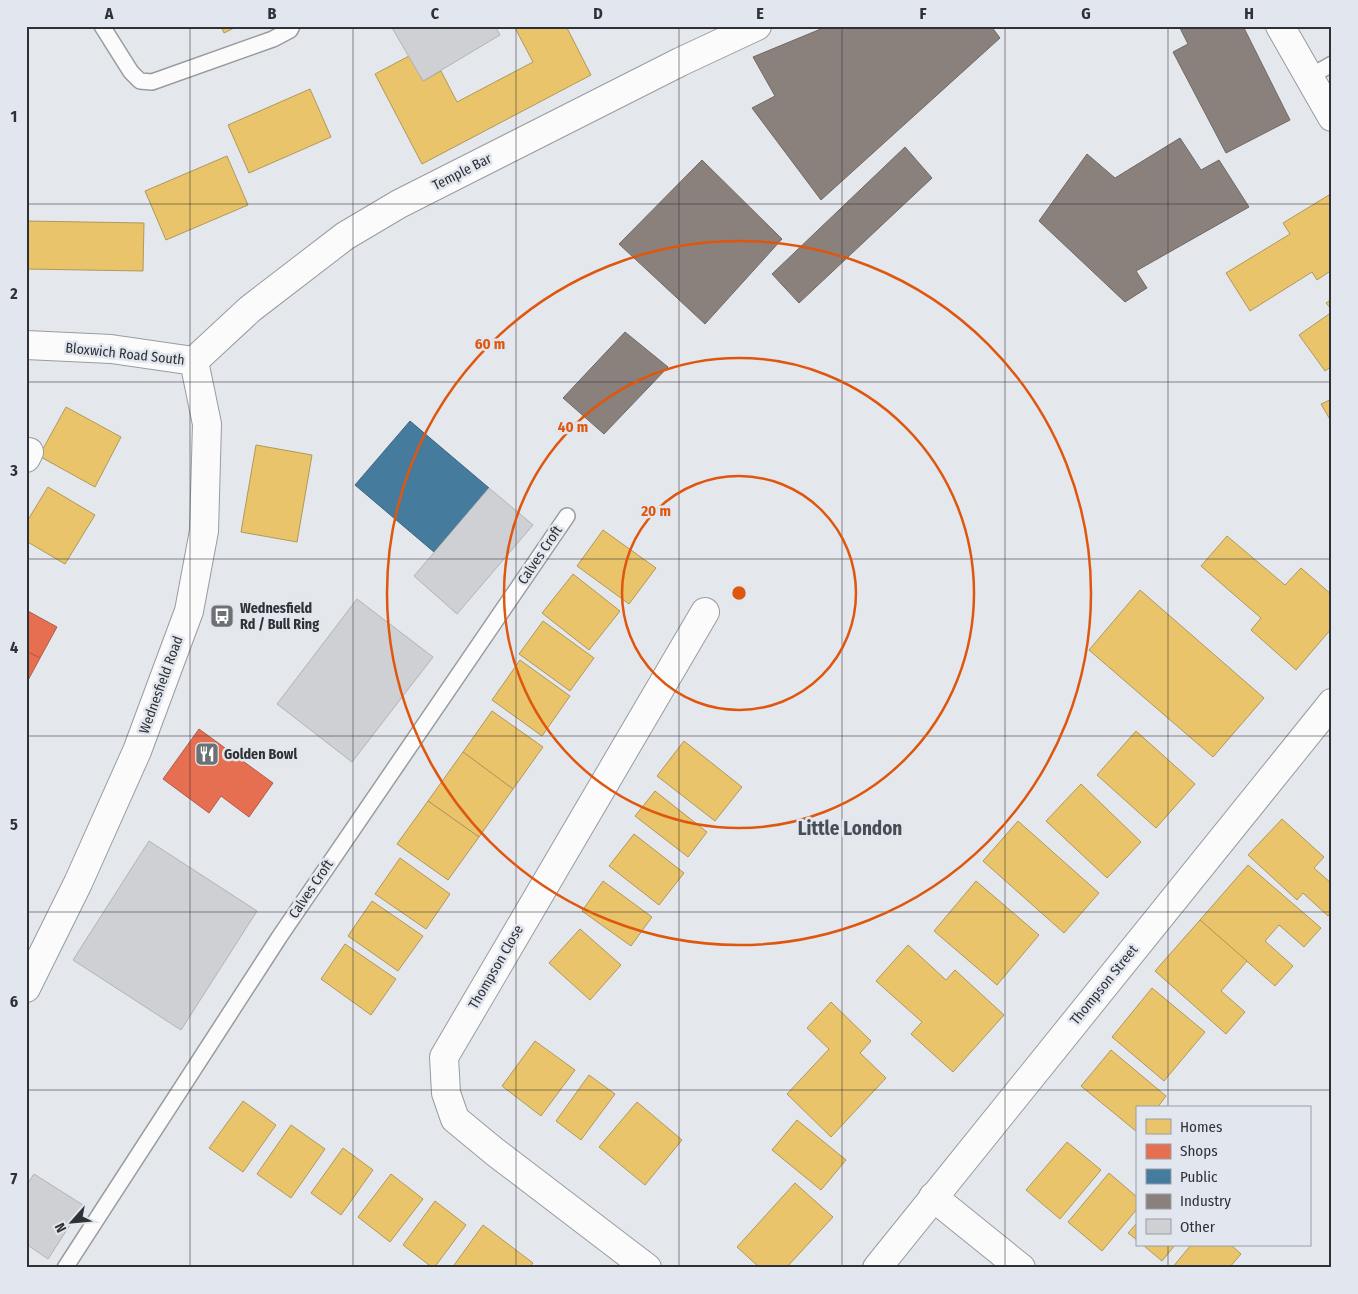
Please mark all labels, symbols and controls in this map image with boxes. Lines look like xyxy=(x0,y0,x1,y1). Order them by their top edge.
text: A xyxy=(104,4,114,23)
text: B xyxy=(268,4,277,23)
text: C xyxy=(431,4,440,23)
text: D xyxy=(593,4,603,23)
text: E xyxy=(756,4,764,23)
text: F xyxy=(919,4,927,23)
text: G xyxy=(1081,4,1091,23)
text: H xyxy=(1244,4,1254,23)
text: 1 xyxy=(11,107,17,126)
street label: Temple Bar xyxy=(430,150,495,194)
text: 2 xyxy=(9,284,18,303)
text: 60 m xyxy=(475,335,505,353)
street label: Bloxwich Road South xyxy=(64,339,186,369)
text: 40 m xyxy=(558,418,588,436)
text: 3 xyxy=(9,461,18,480)
text: 20 m xyxy=(640,502,671,520)
street label: Calves Croft xyxy=(514,522,566,588)
centre of rings xyxy=(730,584,748,602)
place label: Wednesfield Rd / Bull Ring xyxy=(240,600,319,633)
bus stop icon: Wednesfield Rd / Bull Ring xyxy=(209,603,235,629)
street label: Wednesfield Road xyxy=(135,634,187,736)
text: 4 xyxy=(10,638,18,657)
restaurant icon: Golden Bowl xyxy=(194,741,220,767)
place label: Golden Bowl xyxy=(224,746,297,763)
text: 5 xyxy=(10,815,18,834)
district label: Little London xyxy=(798,817,902,840)
street label: Calves Croft xyxy=(285,856,337,922)
street label: Thompson Close xyxy=(465,922,527,1012)
street label: Thompson Street xyxy=(1067,941,1142,1028)
text: 6 xyxy=(10,992,18,1011)
legend xyxy=(1136,1106,1310,1246)
text: Homes xyxy=(1180,1118,1222,1136)
text: Shops xyxy=(1180,1142,1218,1160)
text: Public xyxy=(1180,1168,1218,1186)
text: 7 xyxy=(11,1169,18,1188)
text: Industry xyxy=(1180,1192,1231,1210)
north arrow xyxy=(48,1196,98,1246)
text: Other xyxy=(1180,1218,1216,1236)
text: N xyxy=(51,1220,70,1235)

